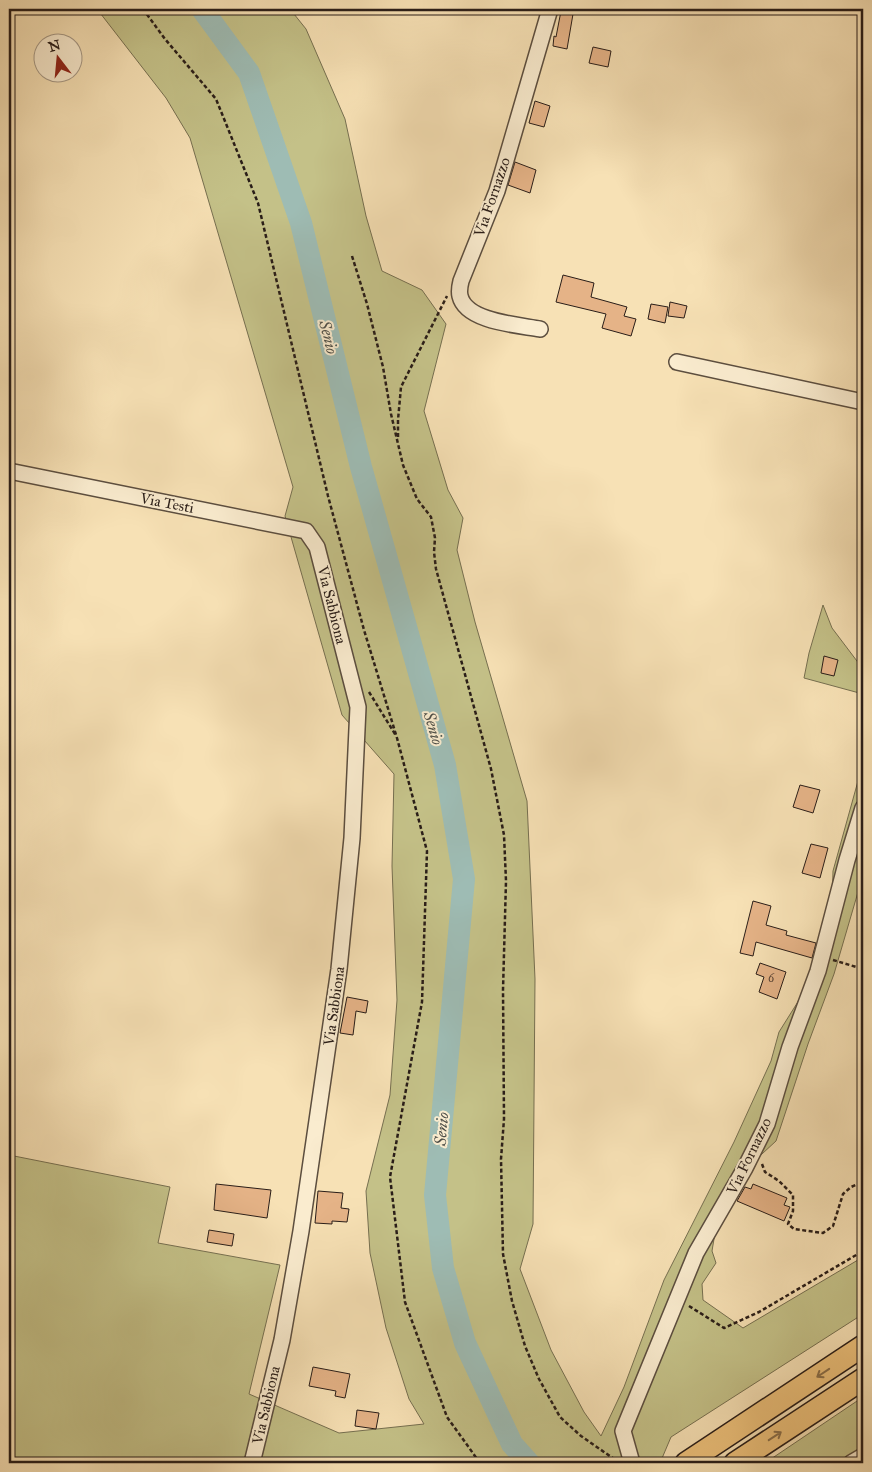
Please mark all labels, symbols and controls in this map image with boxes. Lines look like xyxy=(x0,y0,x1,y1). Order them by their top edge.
north arrow xyxy=(32,32,82,82)
text: N xyxy=(47,36,63,56)
street label: Via Fornazzo xyxy=(470,155,514,240)
water label: Senio xyxy=(315,317,342,356)
street label: Via Testi xyxy=(138,489,195,517)
street label: Via Sabbiona xyxy=(313,563,351,647)
water label: Senio xyxy=(419,708,447,747)
street label: Via Sabbiona xyxy=(319,965,349,1048)
house number: 6 xyxy=(768,971,775,985)
water label: Senio xyxy=(430,1111,452,1148)
street label: Via Fornazzo xyxy=(722,1115,775,1198)
street label: Via Sabbiona xyxy=(248,1363,284,1447)
one-way arrow xyxy=(816,1368,830,1378)
one-way arrow xyxy=(768,1431,782,1441)

